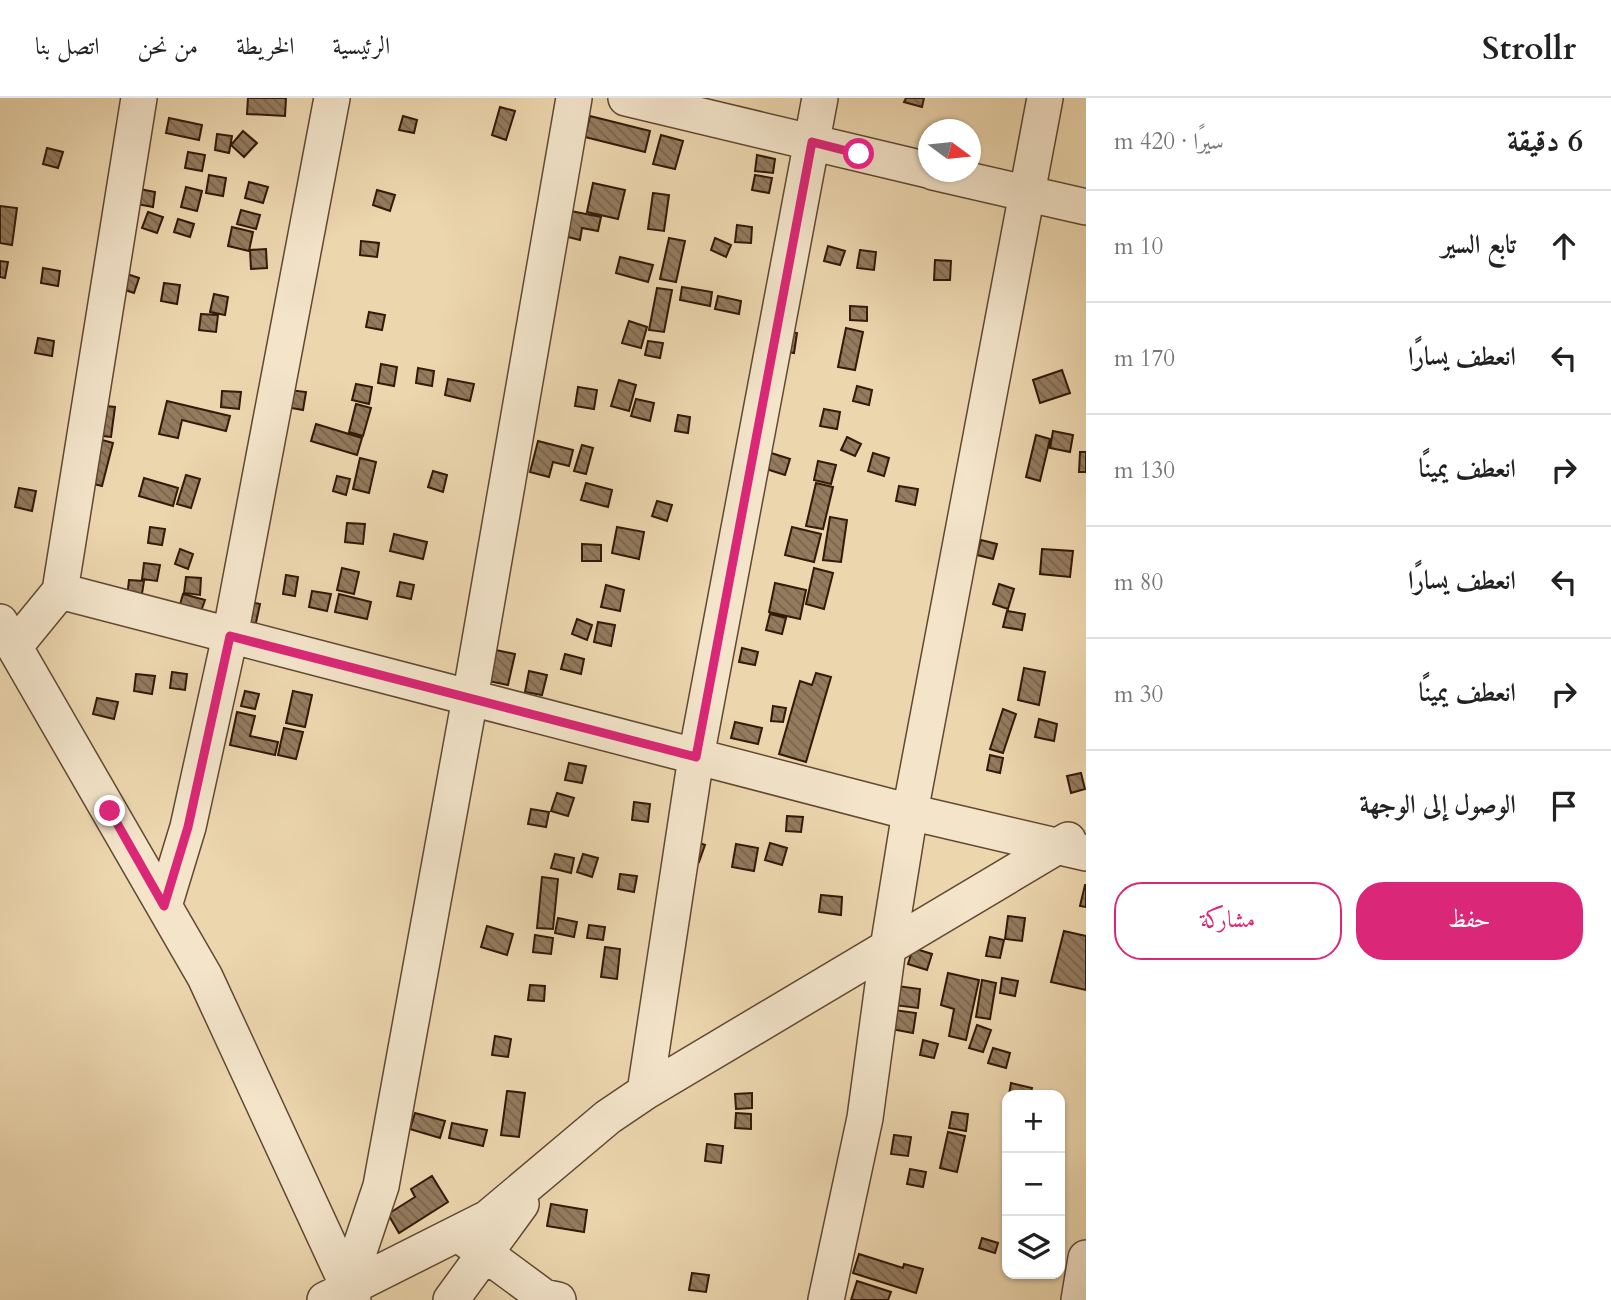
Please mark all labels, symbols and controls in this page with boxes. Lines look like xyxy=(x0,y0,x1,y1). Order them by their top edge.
text: Strollr xyxy=(1482,26,1576,71)
text: اتصل بنا xyxy=(35,30,99,63)
text: من نحن xyxy=(137,30,198,63)
text: الخريطة xyxy=(236,30,295,63)
text: الرئيسية xyxy=(333,30,390,63)
north arrow xyxy=(918,119,981,182)
text: 6 دقيقة xyxy=(1507,121,1583,162)
text: سيرًا · 420 m xyxy=(1114,126,1224,157)
route start xyxy=(843,138,874,169)
text: تابع السير xyxy=(1441,227,1516,262)
icon: ahead xyxy=(1545,227,1583,265)
text: 10 m xyxy=(1114,231,1163,262)
text: انعطف يسارًا xyxy=(1408,339,1516,374)
icon: left xyxy=(1545,339,1583,377)
text: 170 m xyxy=(1114,343,1175,374)
text: انعطف يمينًا xyxy=(1418,451,1516,486)
icon: right xyxy=(1545,451,1583,489)
text: 130 m xyxy=(1114,455,1175,486)
text: انعطف يسارًا xyxy=(1408,563,1516,598)
icon: left xyxy=(1545,563,1583,601)
text: 80 m xyxy=(1114,567,1163,598)
text: انعطف يمينًا xyxy=(1418,675,1516,710)
icon: right xyxy=(1545,675,1583,713)
text: 30 m xyxy=(1114,679,1163,710)
text: الوصول إلى الوجهة xyxy=(1360,787,1516,822)
icon: arrive xyxy=(1545,787,1583,825)
route end xyxy=(94,795,125,826)
button: مشاركة xyxy=(1114,882,1342,960)
button: حفظ xyxy=(1356,882,1583,960)
map controls xyxy=(1002,1090,1065,1279)
button: + xyxy=(1002,1090,1065,1153)
button: − xyxy=(1002,1153,1065,1216)
button: layers xyxy=(1002,1216,1065,1279)

